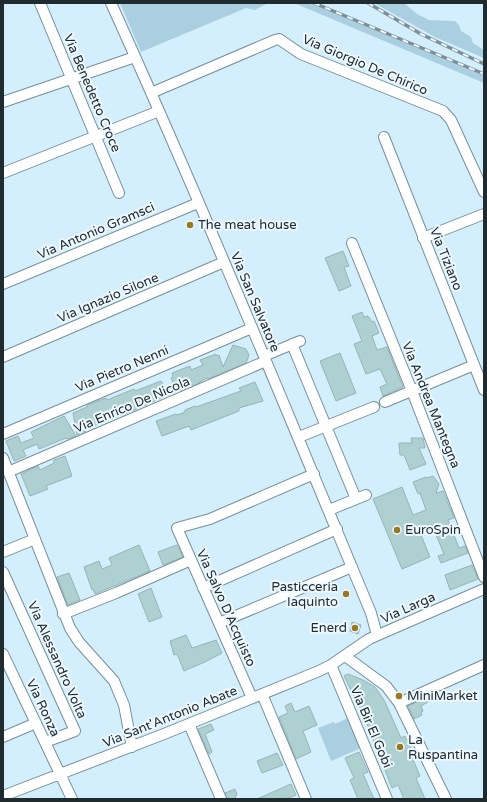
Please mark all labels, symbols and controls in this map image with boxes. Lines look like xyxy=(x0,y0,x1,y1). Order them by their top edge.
street label: Via Benedetto Croce xyxy=(60,31,124,155)
street label: Via Giorgio De Chirico xyxy=(300,31,430,99)
street label: Via Antonio Gramsci xyxy=(35,199,157,263)
place label: The meat house xyxy=(198,217,297,233)
marker: The meat house xyxy=(185,220,195,230)
street label: Via Tiziano xyxy=(426,225,466,293)
street label: Via San Salvatore xyxy=(227,250,283,354)
street label: Via Ignazio Silone xyxy=(55,269,161,327)
street label: Via Andrea Mantegna xyxy=(398,340,464,470)
street label: Via Pietro Nenni xyxy=(73,342,171,396)
street label: Via Enrico De Nicola xyxy=(72,373,192,437)
place label: EuroSpin xyxy=(405,522,461,538)
marker: EuroSpin xyxy=(392,525,402,535)
street label: Via Salvo D'Acquisto xyxy=(193,547,259,669)
place label: Pasticceria Iaquinto xyxy=(271,579,338,610)
marker: Pasticceria Iaquinto xyxy=(341,589,351,599)
street label: Via Larga xyxy=(378,589,438,627)
street label: Via Alessandro Volta xyxy=(24,599,90,721)
place label: Enerd xyxy=(311,620,347,636)
marker: Enerd xyxy=(350,623,360,633)
street label: Via Ronza xyxy=(23,677,63,739)
street label: Via Sant'Antonio Abate xyxy=(100,683,240,751)
street label: Via Bir El Gobi xyxy=(347,684,395,770)
place label: MiniMarket xyxy=(407,688,478,704)
marker: MiniMarket xyxy=(394,691,404,701)
place label: La Ruspantina xyxy=(408,732,478,763)
marker: La Ruspantina xyxy=(395,742,405,752)

